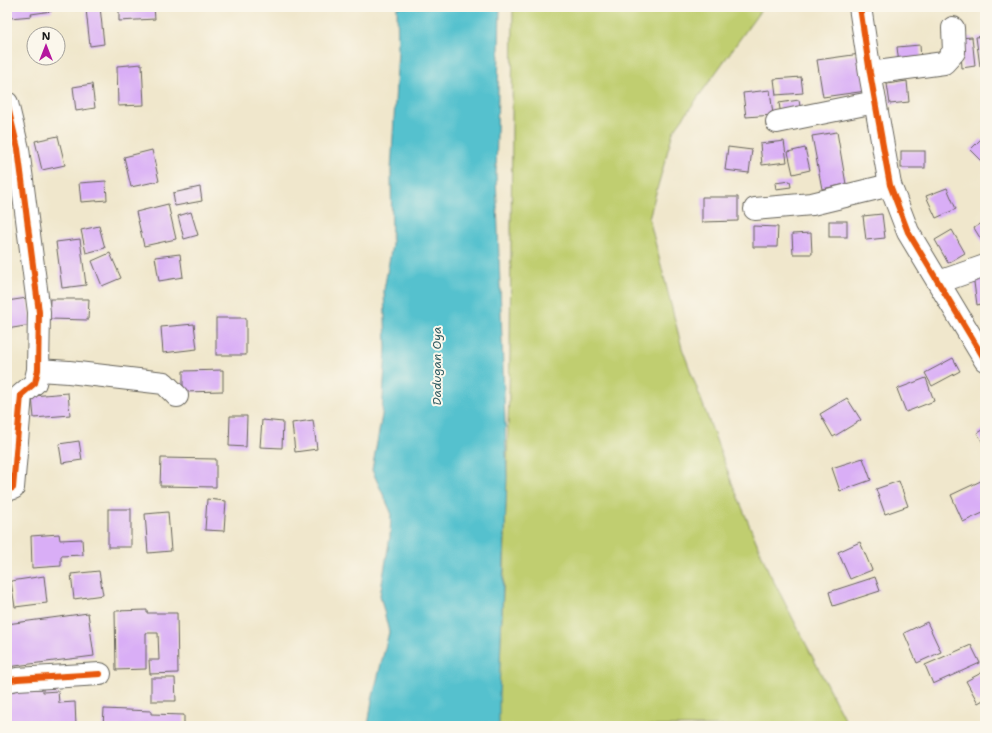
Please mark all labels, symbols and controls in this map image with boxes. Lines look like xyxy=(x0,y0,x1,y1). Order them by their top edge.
north arrow xyxy=(26,26,66,66)
text: N xyxy=(42,29,51,44)
water label: Dadugan Oya xyxy=(429,327,445,405)

